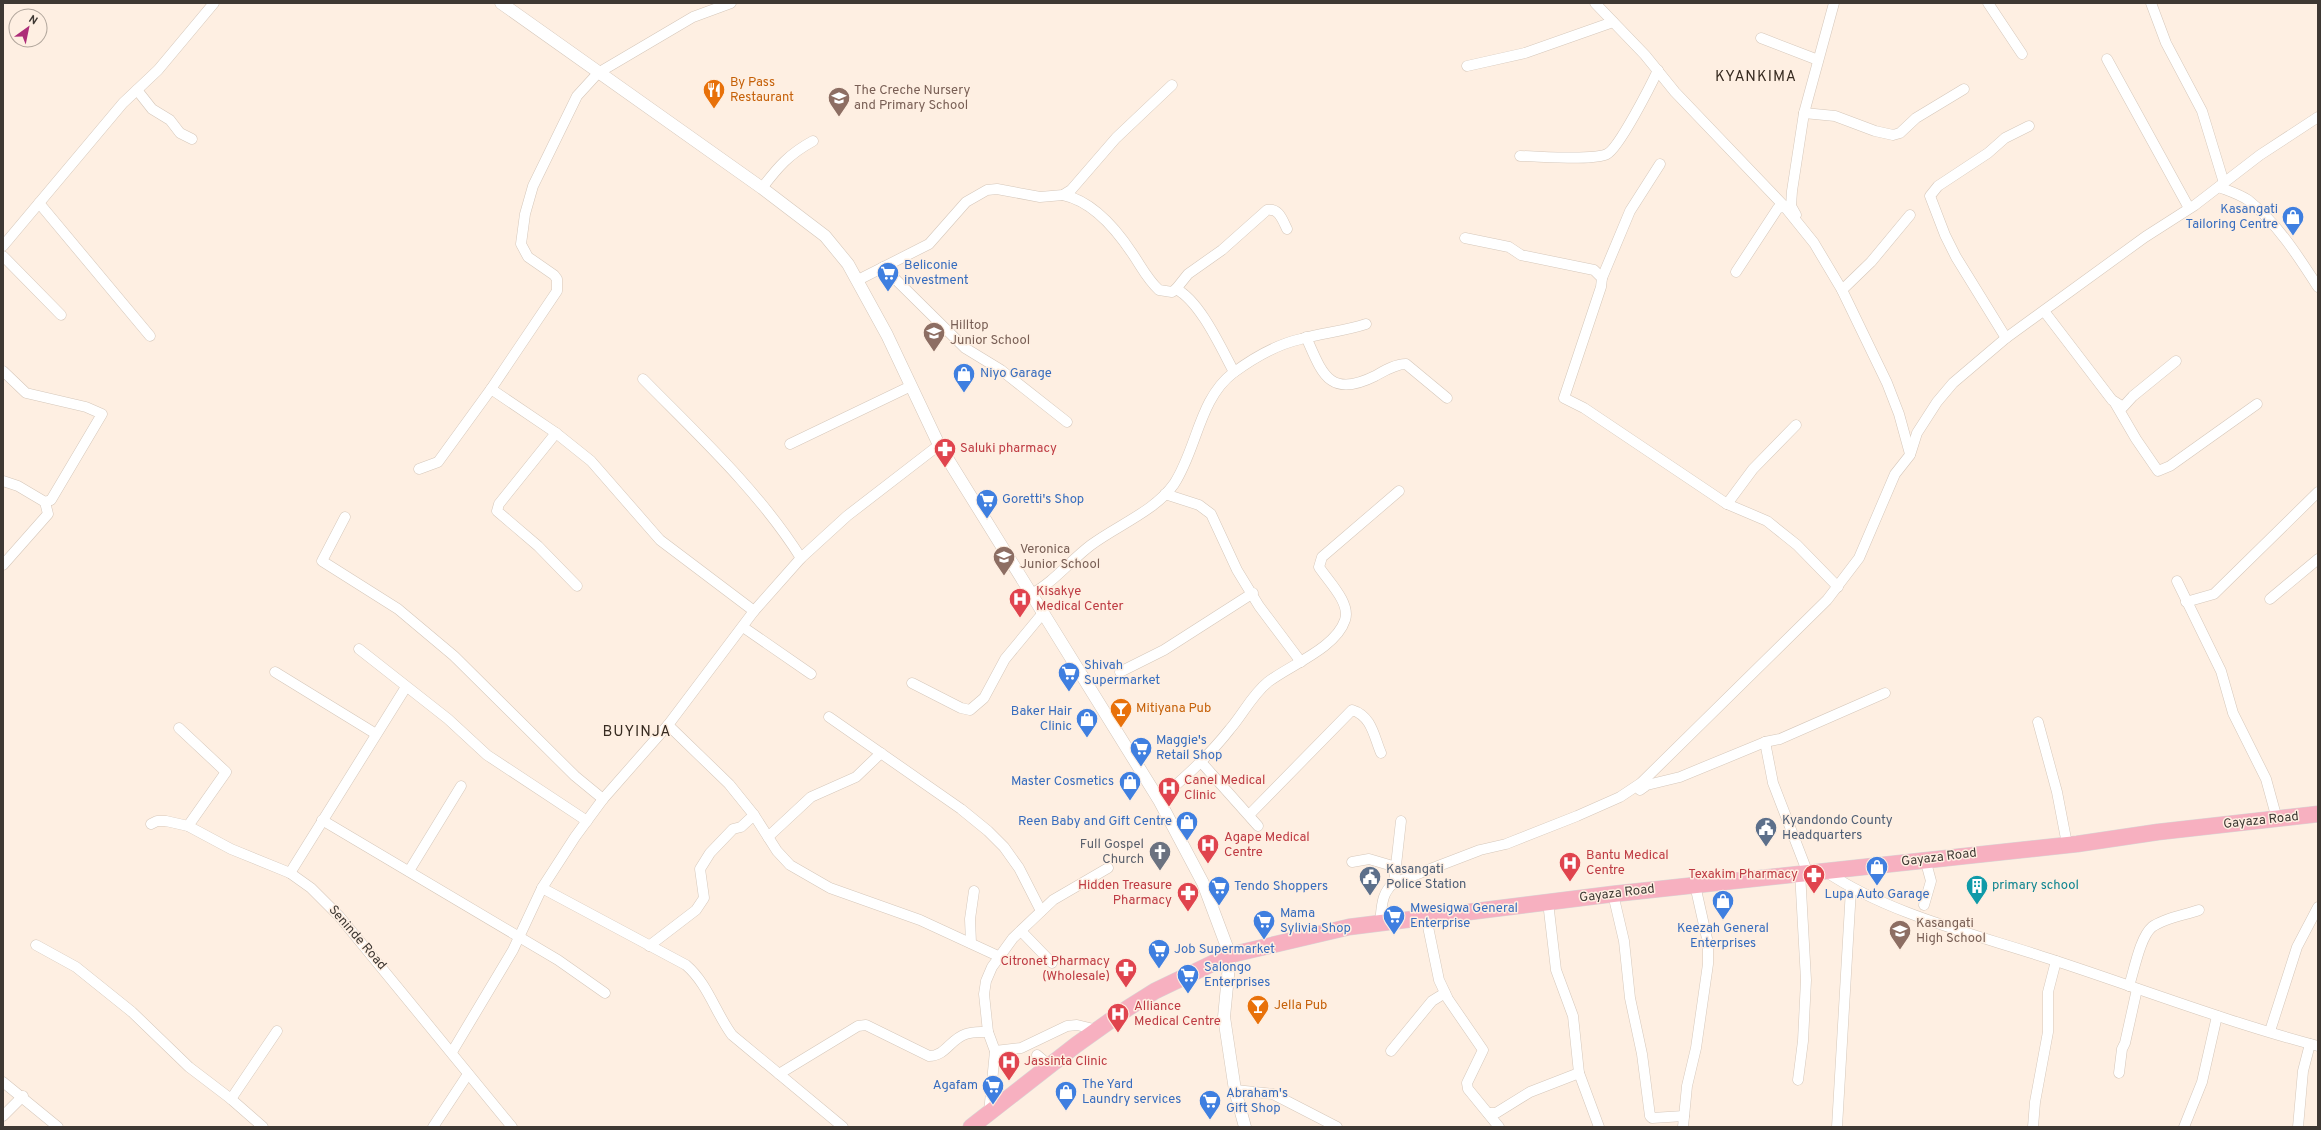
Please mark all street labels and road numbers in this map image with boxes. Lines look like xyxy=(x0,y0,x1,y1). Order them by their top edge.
street label: Gayaza Road xyxy=(2222,809,2300,833)
street label: Gayaza Road xyxy=(1900,845,1978,871)
street label: Gayaza Road xyxy=(1578,881,1656,907)
street label: Seninde Road xyxy=(325,902,389,974)

